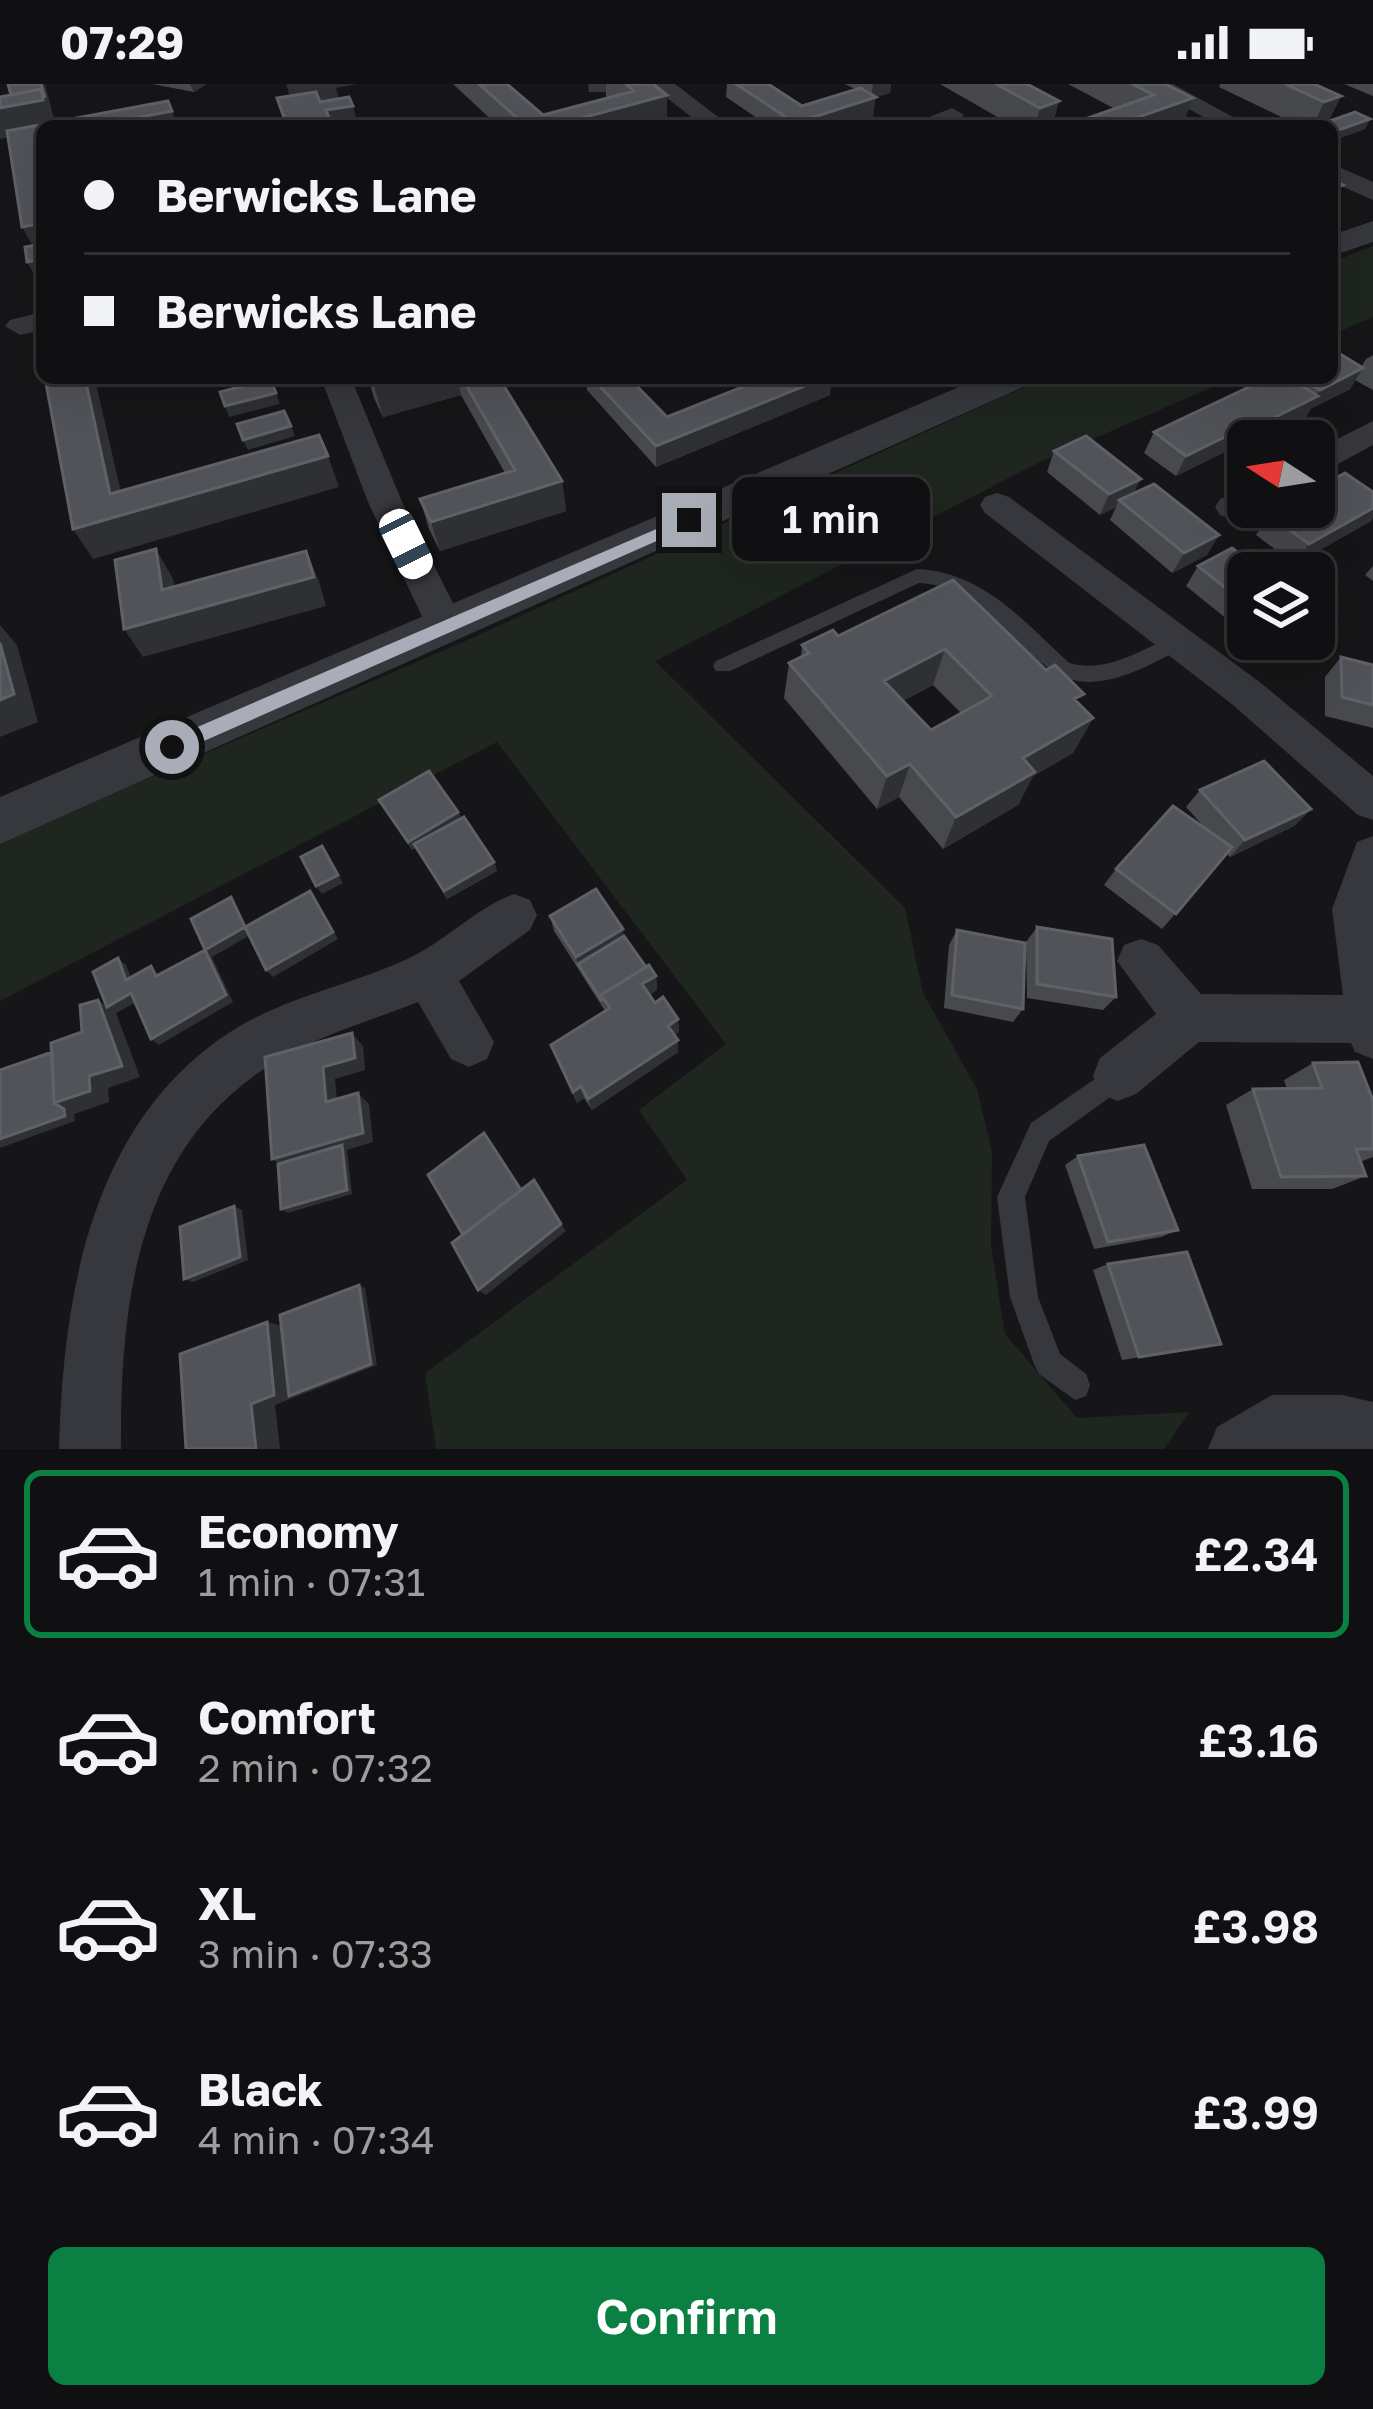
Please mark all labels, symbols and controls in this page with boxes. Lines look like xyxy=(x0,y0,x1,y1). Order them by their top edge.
text: 07:29 xyxy=(60,15,184,69)
text: Berwicks Lane xyxy=(156,168,477,222)
text: Berwicks Lane xyxy=(156,284,477,338)
north arrow xyxy=(1227,420,1335,528)
map controls xyxy=(1227,420,1335,660)
callout: 1 min xyxy=(731,478,929,562)
route end xyxy=(662,493,716,547)
text: 1 min xyxy=(782,495,880,542)
car xyxy=(374,504,438,584)
button: layers xyxy=(1227,552,1335,660)
route start xyxy=(145,720,199,774)
icon: car xyxy=(54,1500,162,1608)
text: Economy xyxy=(198,1504,399,1558)
text: £2.34 xyxy=(1193,1527,1319,1581)
text: 1 min · 07:31 xyxy=(198,1558,425,1605)
icon: car xyxy=(54,1686,162,1794)
text: Comfort xyxy=(198,1690,376,1744)
text: £3.16 xyxy=(1198,1713,1319,1767)
text: 2 min · 07:32 xyxy=(198,1744,433,1791)
icon: car xyxy=(54,1872,162,1980)
text: XL xyxy=(198,1876,256,1930)
text: £3.98 xyxy=(1192,1899,1319,1953)
text: 3 min · 07:33 xyxy=(198,1930,433,1977)
icon: car xyxy=(54,2058,162,2166)
text: Black xyxy=(198,2062,323,2116)
text: £3.99 xyxy=(1193,2085,1319,2139)
text: 4 min · 07:34 xyxy=(198,2116,435,2163)
button: Confirm xyxy=(48,2247,1325,2385)

